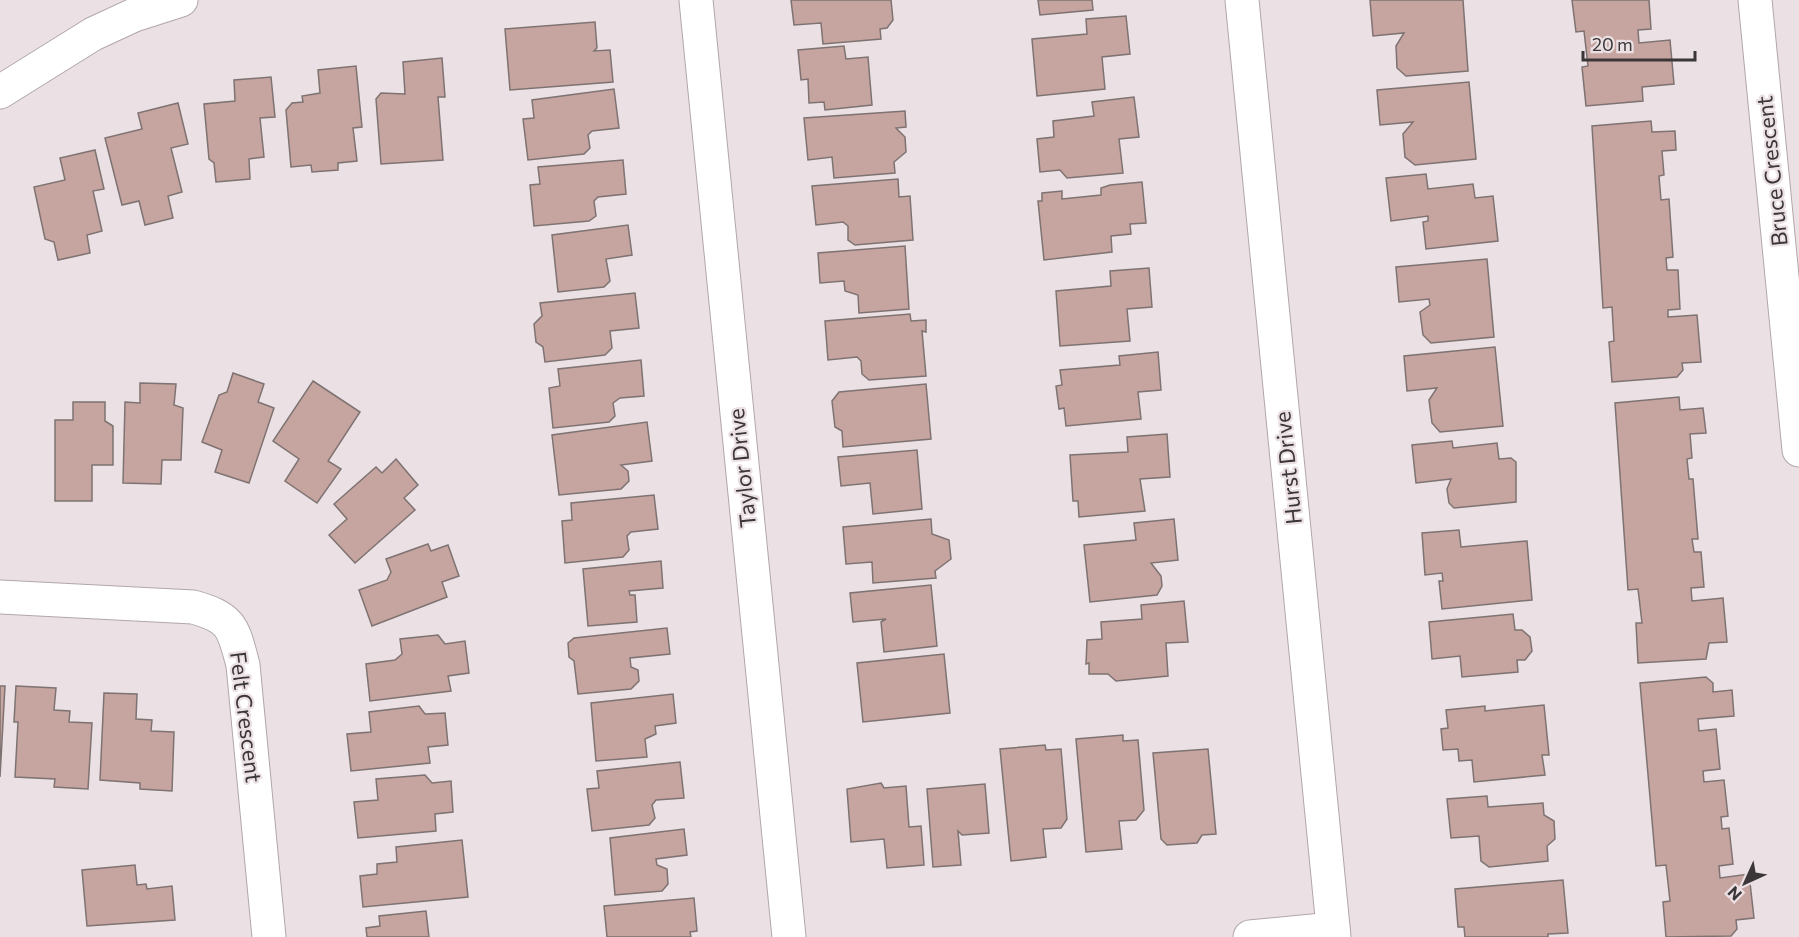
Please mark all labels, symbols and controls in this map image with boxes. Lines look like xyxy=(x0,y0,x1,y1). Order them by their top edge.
scale bar xyxy=(1583,24,1696,62)
text: 20 m xyxy=(1592,33,1633,55)
street label: Bruce Crescent xyxy=(1750,94,1793,248)
street label: Taylor Drive xyxy=(722,407,761,529)
street label: Hurst Drive xyxy=(1268,410,1307,526)
street label: Felt Crescent xyxy=(225,650,268,784)
north arrow xyxy=(1715,853,1775,913)
text: N xyxy=(1723,883,1745,905)

